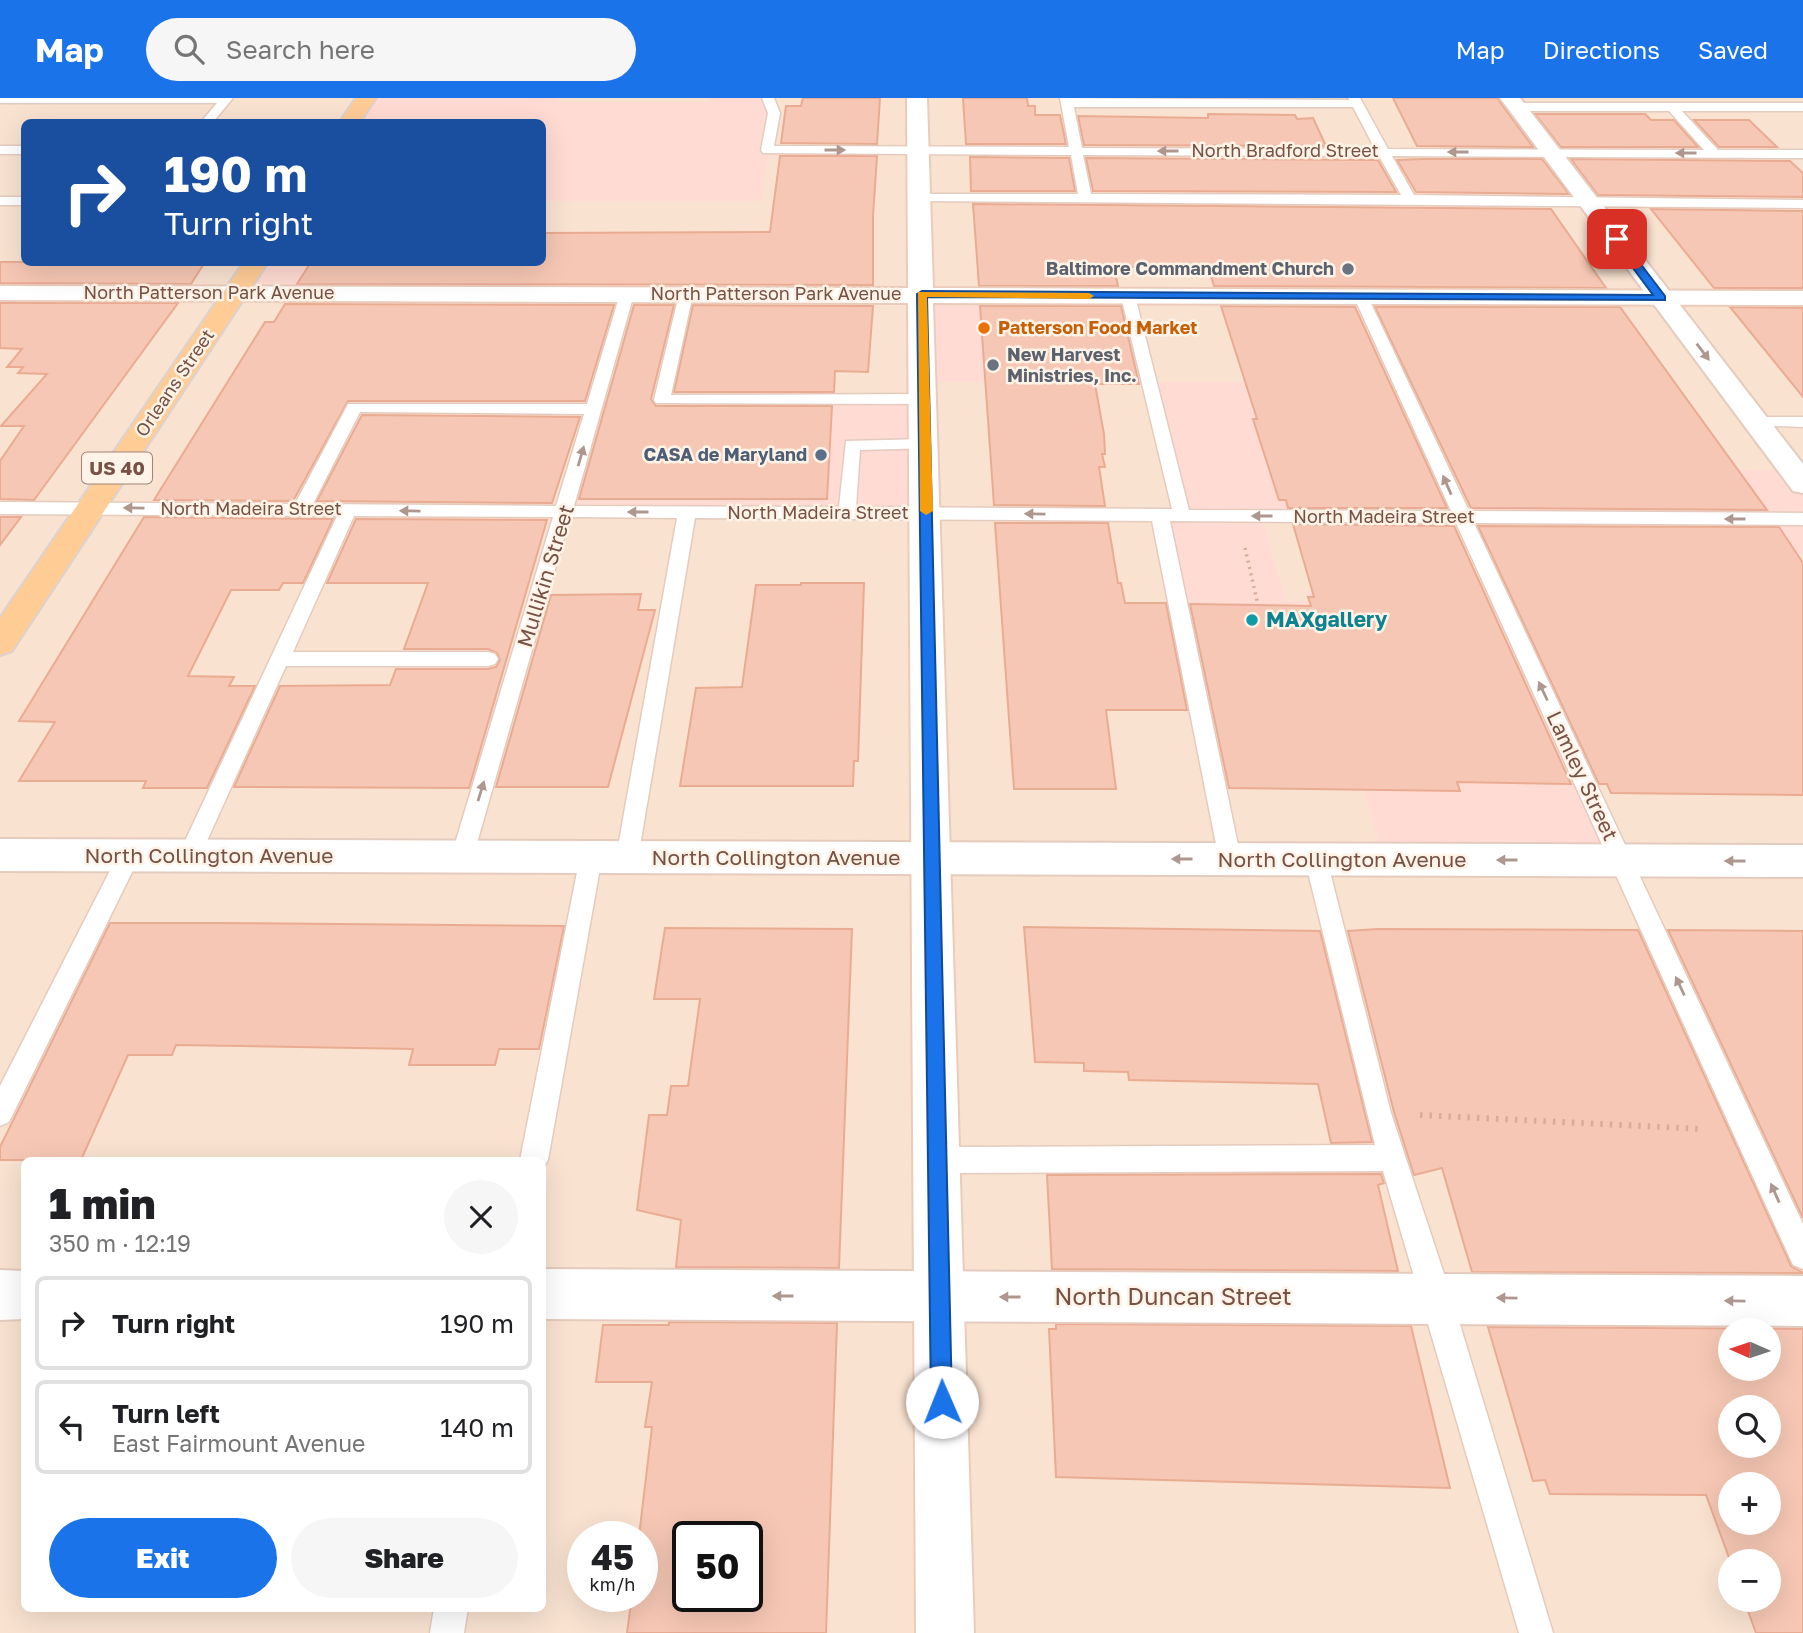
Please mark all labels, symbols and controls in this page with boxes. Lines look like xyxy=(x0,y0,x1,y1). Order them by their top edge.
search box xyxy=(146,18,636,81)
text: Map xyxy=(35,30,104,69)
icon: search xyxy=(170,30,208,68)
text: Search here xyxy=(226,34,375,65)
text: Map xyxy=(1456,35,1505,64)
text: Directions xyxy=(1543,35,1660,64)
text: Saved xyxy=(1698,35,1768,64)
street label: North Bradford Street xyxy=(1191,139,1379,161)
text: 190 m xyxy=(164,144,307,203)
one-way arrow xyxy=(824,144,846,156)
one-way arrow xyxy=(1157,145,1179,157)
one-way arrow xyxy=(1447,146,1469,158)
icon: right xyxy=(49,147,140,238)
one-way arrow xyxy=(1675,147,1697,159)
text: Turn right xyxy=(164,204,313,242)
pin xyxy=(1587,209,1647,269)
icon: arrive xyxy=(1598,220,1636,258)
place label: Baltimore Commandment Church xyxy=(1046,257,1334,279)
marker: Baltimore Commandment Church xyxy=(1340,261,1356,277)
street label: North Patterson Park Avenue xyxy=(84,281,334,303)
street label: North Patterson Park Avenue xyxy=(651,282,901,304)
place label: Patterson Food Market xyxy=(998,316,1197,338)
marker: Patterson Food Market xyxy=(976,320,992,336)
street label: Orleans Street xyxy=(130,325,218,440)
one-way arrow xyxy=(1695,342,1710,360)
place label: New Harvest Ministries, Inc. xyxy=(1007,343,1137,386)
marker: New Harvest Ministries, Inc. xyxy=(985,357,1001,373)
place label: CASA de Maryland xyxy=(643,443,807,465)
one-way arrow xyxy=(576,445,586,466)
marker: CASA de Maryland xyxy=(813,447,829,463)
road number: US 40 xyxy=(82,452,152,484)
one-way arrow xyxy=(1441,475,1452,495)
street label: North Madeira Street xyxy=(160,497,342,519)
street label: Mullikin Street xyxy=(511,501,579,650)
street label: North Madeira Street xyxy=(727,501,909,523)
one-way arrow xyxy=(122,502,144,514)
one-way arrow xyxy=(399,505,421,516)
street label: North Madeira Street xyxy=(1293,505,1475,527)
one-way arrow xyxy=(626,506,648,518)
one-way arrow xyxy=(1024,508,1046,520)
one-way arrow xyxy=(1251,510,1273,522)
one-way arrow xyxy=(1724,513,1746,525)
place label: MAXgallery xyxy=(1266,606,1388,632)
marker: MAXgallery xyxy=(1244,612,1260,628)
one-way arrow xyxy=(1537,681,1548,701)
street label: Lamley Street xyxy=(1542,707,1624,845)
one-way arrow xyxy=(476,780,486,801)
street label: North Collington Avenue xyxy=(85,842,333,868)
street label: North Collington Avenue xyxy=(652,844,900,870)
street label: North Collington Avenue xyxy=(1218,846,1466,872)
one-way arrow xyxy=(1171,853,1193,865)
one-way arrow xyxy=(1496,854,1518,866)
one-way arrow xyxy=(1724,855,1746,867)
one-way arrow xyxy=(1674,976,1686,996)
text: 1 min xyxy=(49,1178,156,1228)
button: close xyxy=(444,1180,518,1254)
one-way arrow xyxy=(1769,1183,1781,1203)
text: 350 m · 12:19 xyxy=(49,1229,191,1257)
street label: North Duncan Street xyxy=(1054,1281,1292,1310)
one-way arrow xyxy=(772,1290,794,1302)
one-way arrow xyxy=(999,1291,1021,1303)
one-way arrow xyxy=(1496,1293,1518,1304)
one-way arrow xyxy=(1724,1295,1746,1306)
icon: right xyxy=(53,1304,91,1342)
text: Turn right xyxy=(112,1308,235,1339)
text: 190 m xyxy=(440,1308,514,1339)
north arrow xyxy=(1718,1318,1782,1381)
map controls xyxy=(1718,1318,1781,1612)
position arrow xyxy=(905,1365,979,1439)
button: search xyxy=(1718,1395,1781,1458)
text: Turn left xyxy=(112,1398,220,1429)
icon: left xyxy=(53,1408,91,1446)
text: 140 m xyxy=(440,1412,514,1443)
text: East Fairmount Avenue xyxy=(112,1429,365,1457)
button: + xyxy=(1718,1472,1781,1535)
button: Exit xyxy=(49,1518,277,1598)
button: Share xyxy=(291,1518,518,1598)
speed limit sign: 50 xyxy=(672,1521,763,1612)
text: 45 xyxy=(591,1536,634,1578)
button: − xyxy=(1718,1549,1781,1612)
text: km/h xyxy=(590,1573,635,1595)

